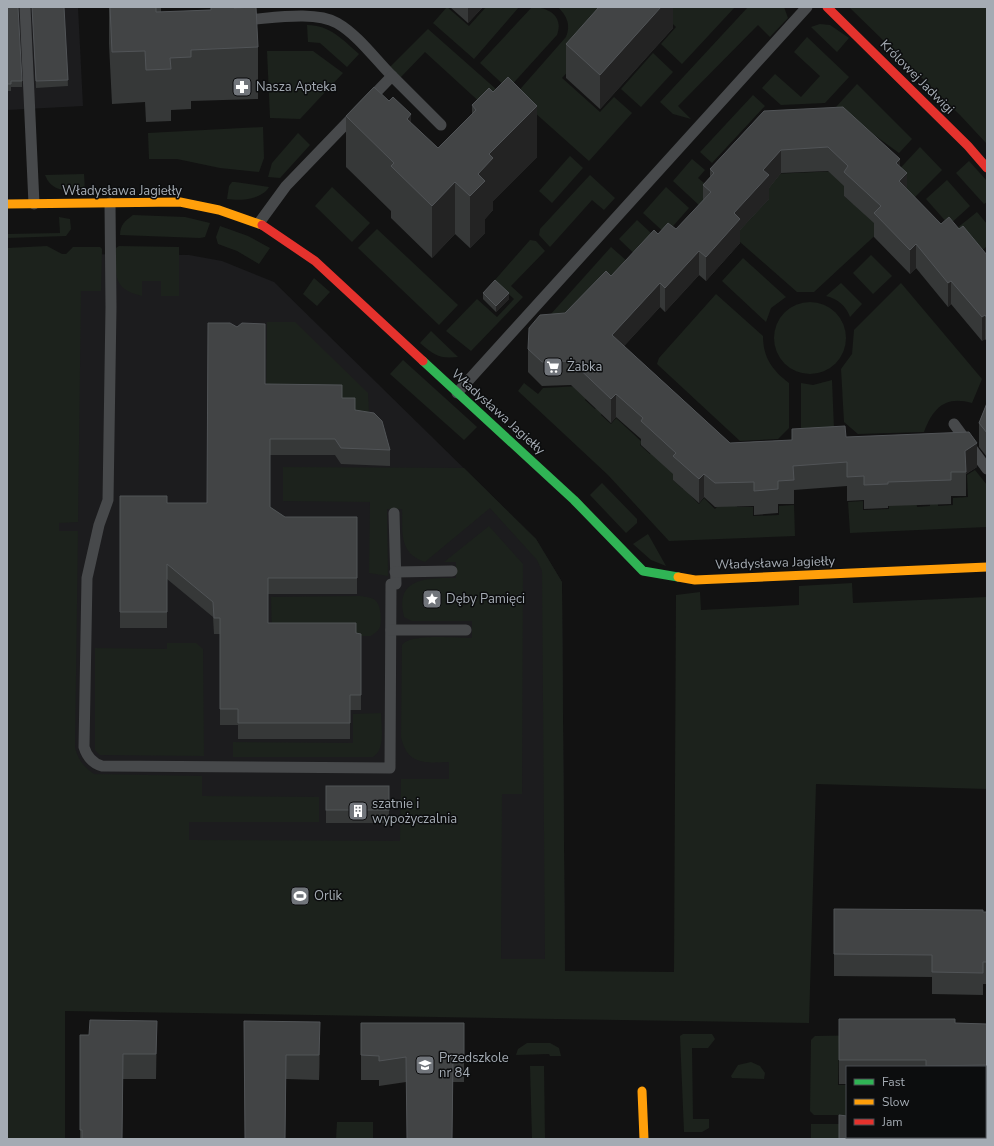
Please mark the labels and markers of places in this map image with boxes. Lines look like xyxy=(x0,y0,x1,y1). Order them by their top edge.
pharmacy icon: Nasza Apteka xyxy=(231,76,253,98)
place label: Nasza Apteka xyxy=(256,78,337,96)
supermarket icon: Żabka xyxy=(542,356,564,378)
place label: Żabka xyxy=(567,357,602,376)
place icon: Dęby Pamięci xyxy=(421,588,443,610)
place label: Dęby Pamięci xyxy=(446,590,525,608)
place label: szatnie i wypożyczalnia xyxy=(372,795,457,828)
building icon: szatnie i wypożyczalnia xyxy=(347,800,369,822)
sports icon: Orlik xyxy=(289,885,311,907)
place label: Orlik xyxy=(314,887,342,905)
place label: Przedszkole nr 84 xyxy=(439,1049,509,1082)
school or university icon: Przedszkole nr 84 xyxy=(414,1054,436,1076)

